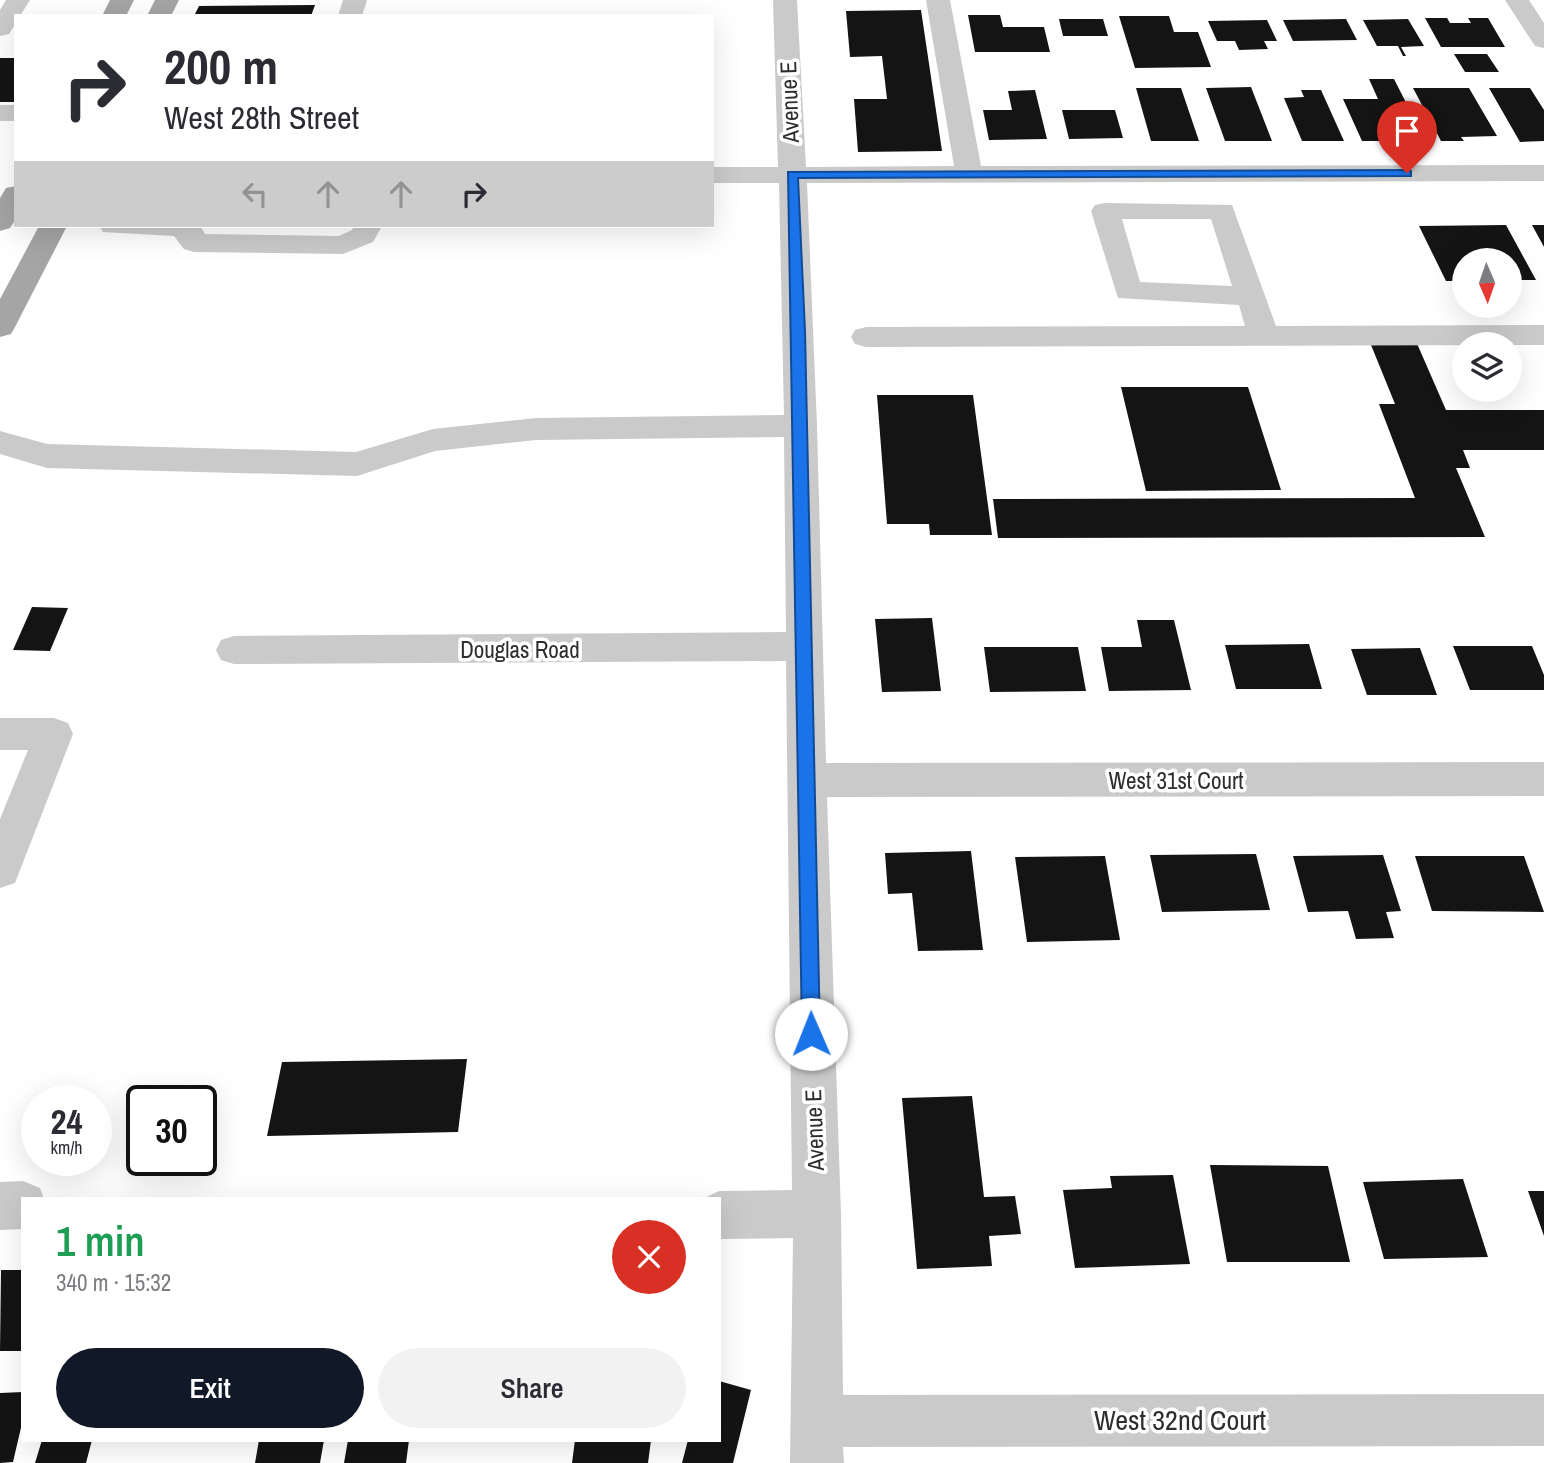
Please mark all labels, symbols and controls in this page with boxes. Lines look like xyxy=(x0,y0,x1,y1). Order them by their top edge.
text: 200 m xyxy=(164,33,278,99)
icon: right xyxy=(49,42,140,133)
street label: Avenue E xyxy=(772,61,806,144)
text: West 28th Street xyxy=(164,96,359,139)
pin xyxy=(1377,101,1437,173)
icon: arrive xyxy=(1388,112,1426,150)
icon: left xyxy=(236,175,274,213)
icon: ahead xyxy=(309,175,347,213)
icon: ahead xyxy=(382,175,420,213)
icon: right xyxy=(455,175,493,213)
north arrow xyxy=(1452,248,1522,318)
map controls xyxy=(1452,248,1522,402)
button: layers xyxy=(1452,332,1522,402)
street label: Douglas Road xyxy=(460,634,580,665)
street label: West 31st Court xyxy=(1109,765,1243,796)
position arrow xyxy=(774,997,848,1071)
speed limit sign: 30 xyxy=(126,1085,217,1176)
street label: Avenue E xyxy=(797,1089,831,1172)
text: 24 xyxy=(51,1098,82,1145)
text: km/h xyxy=(51,1135,83,1160)
text: 1 min xyxy=(56,1213,145,1269)
button: close xyxy=(612,1220,686,1294)
text: 340 m · 15:32 xyxy=(56,1267,171,1298)
button: Exit xyxy=(56,1348,364,1428)
button: Share xyxy=(378,1348,686,1428)
street label: West 32nd Court xyxy=(1094,1401,1266,1439)

